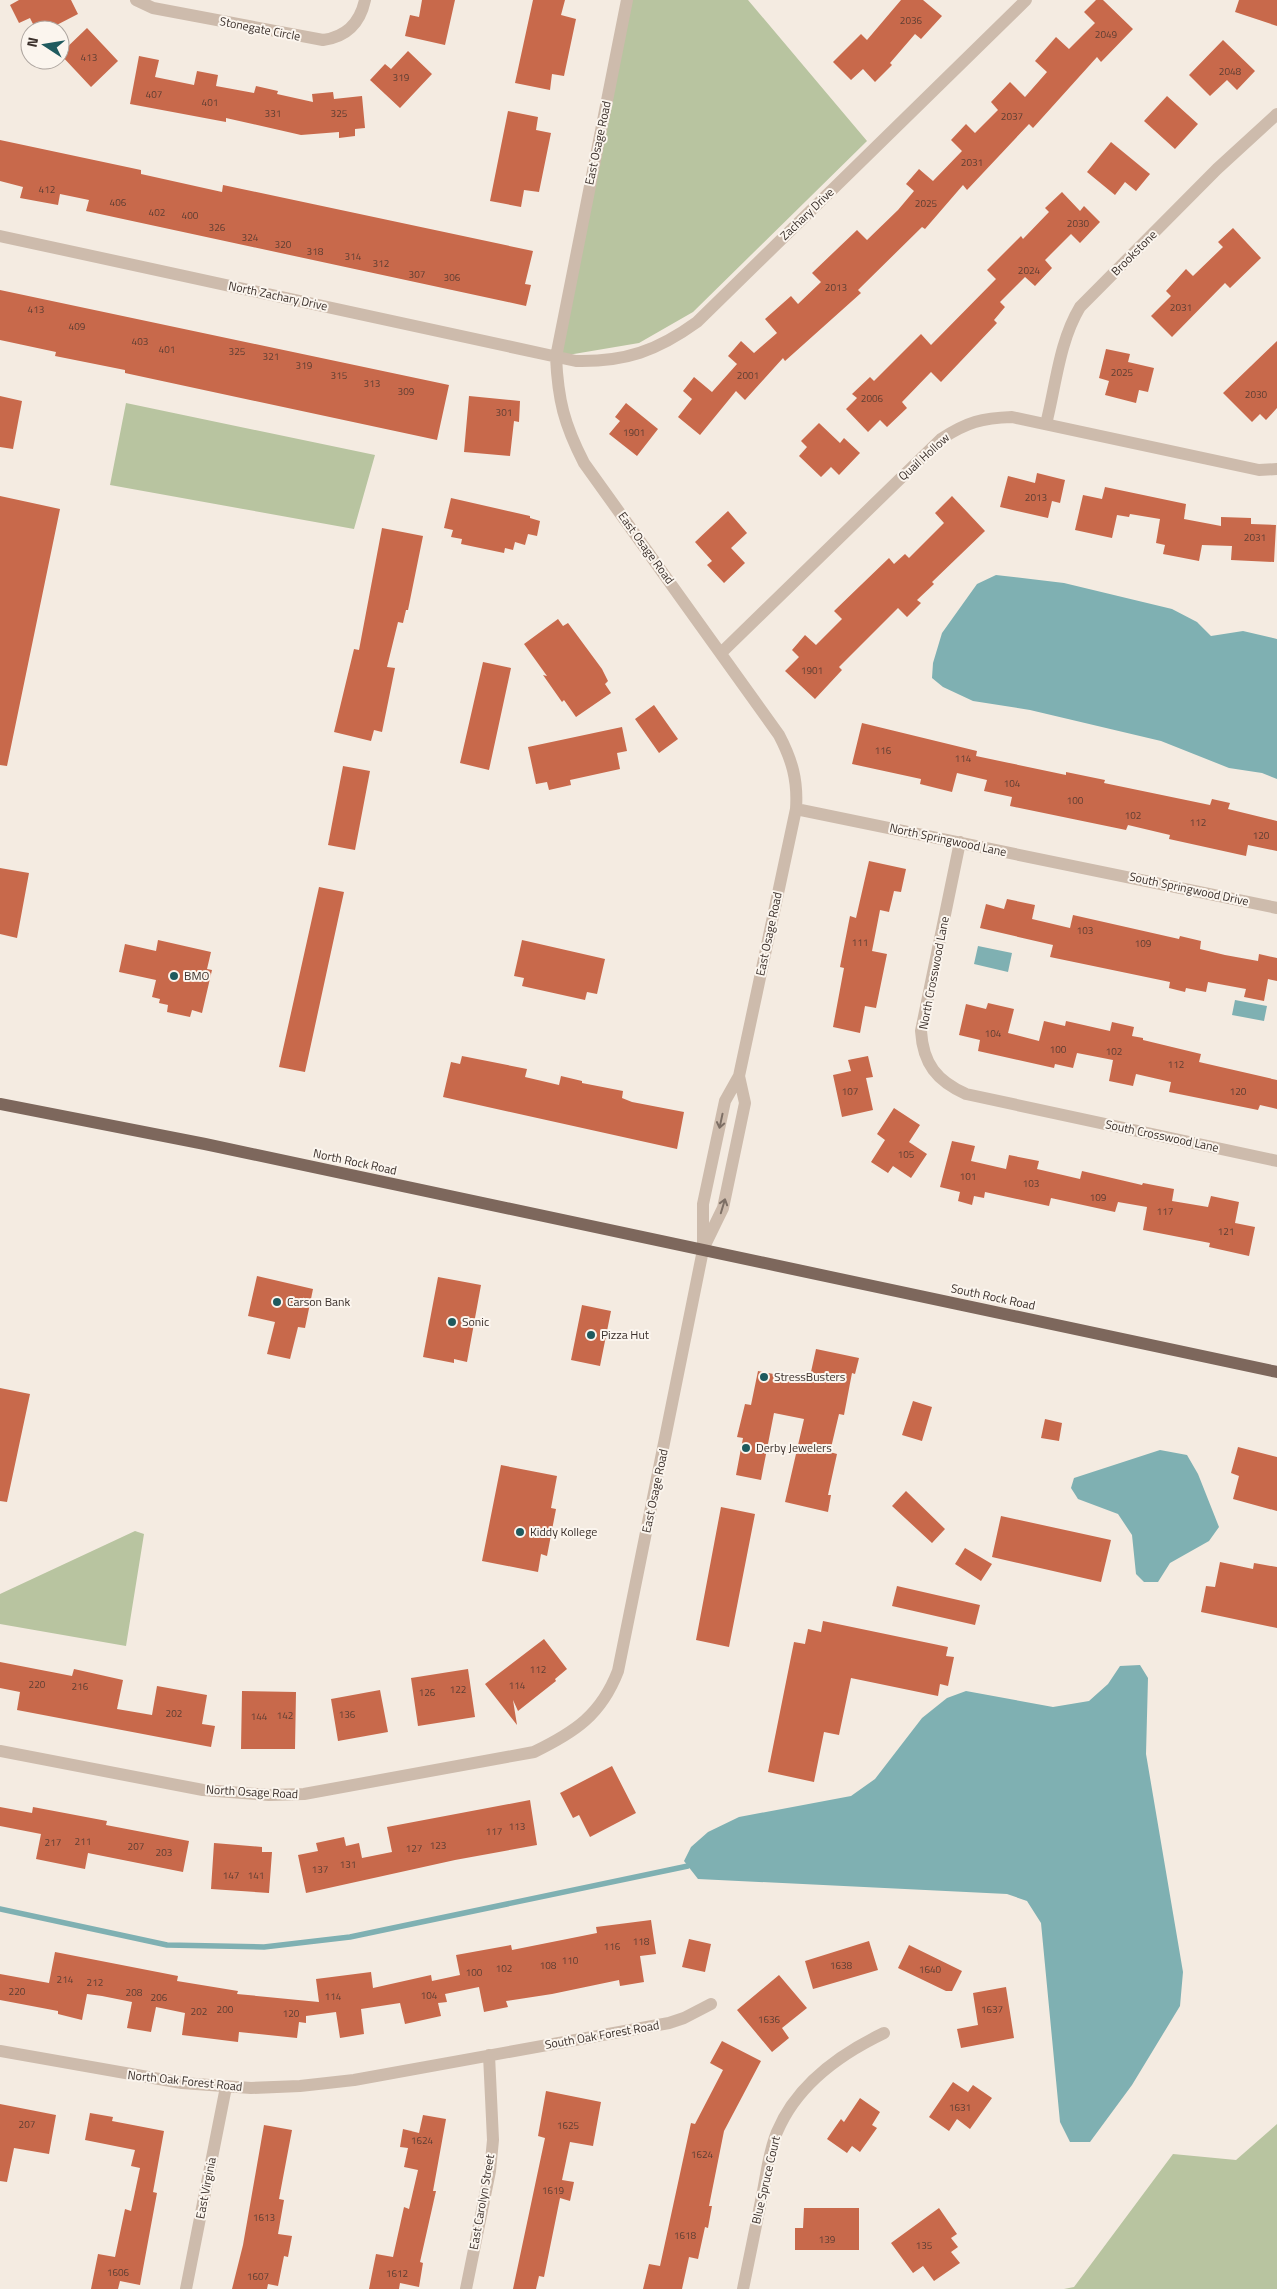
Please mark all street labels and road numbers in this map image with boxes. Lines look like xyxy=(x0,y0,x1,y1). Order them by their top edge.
street label: Stonegate Circle xyxy=(218,11,302,46)
street label: East Osage Road xyxy=(579,99,616,187)
street label: Zachary Drive xyxy=(775,183,838,244)
street label: Brookstone xyxy=(1106,225,1161,280)
street label: North Zachary Drive xyxy=(227,276,329,315)
street label: Quail Hollow xyxy=(894,428,954,485)
street label: East Osage Road xyxy=(614,508,679,588)
street label: North Springwood Lane xyxy=(888,818,1008,861)
street label: South Springwood Drive xyxy=(1128,867,1251,910)
street label: East Osage Road xyxy=(750,890,787,978)
street label: North Crosswood Lane xyxy=(913,915,954,1031)
street label: South Crosswood Lane xyxy=(1104,1114,1221,1157)
street label: North Rock Road xyxy=(312,1143,399,1180)
street label: South Rock Road xyxy=(949,1278,1037,1315)
street label: East Osage Road xyxy=(636,1447,673,1535)
street label: North Osage Road xyxy=(205,1780,299,1803)
street label: South Oak Forest Road xyxy=(543,2015,661,2054)
street label: North Oak Forest Road xyxy=(127,2065,243,2096)
street label: Blue Spruce Court xyxy=(746,2133,785,2226)
street label: East Carolyn Street xyxy=(464,2152,499,2251)
street label: East Virginia xyxy=(190,2155,221,2220)

